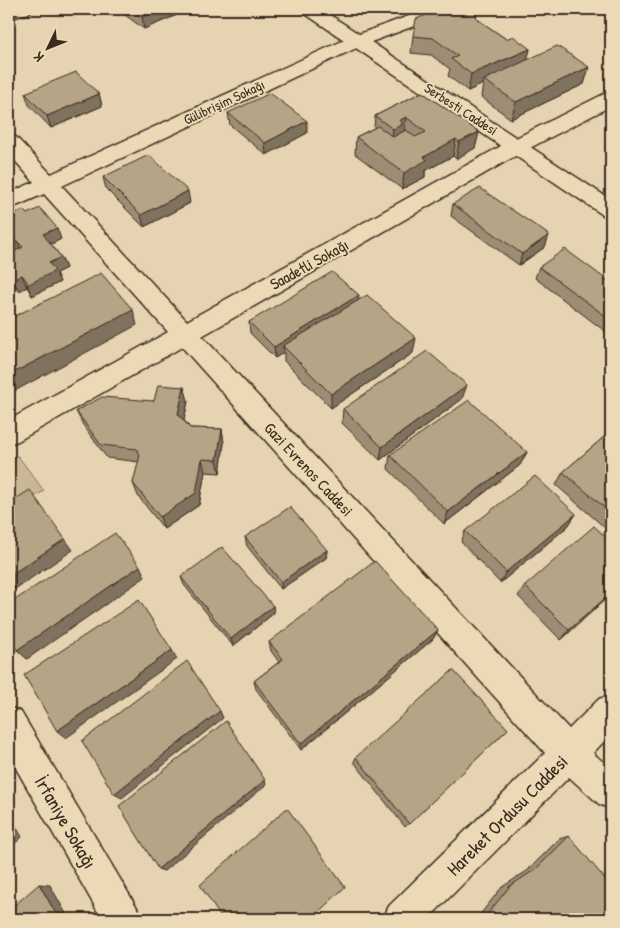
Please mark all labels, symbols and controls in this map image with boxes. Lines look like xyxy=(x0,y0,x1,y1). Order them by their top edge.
north arrow xyxy=(22,22,72,72)
text: K xyxy=(28,48,48,66)
street label: Gülibrişim Sokağı xyxy=(180,74,268,130)
street label: Serbesti Caddesi xyxy=(421,78,501,139)
street label: Saadetli Sokağı xyxy=(266,233,352,295)
street label: Gazi Evrenos Caddesi xyxy=(260,417,358,521)
street label: Hareket Ordusu Caddesi xyxy=(441,749,573,881)
street label: İrfaniye Sokağı xyxy=(29,771,103,873)

